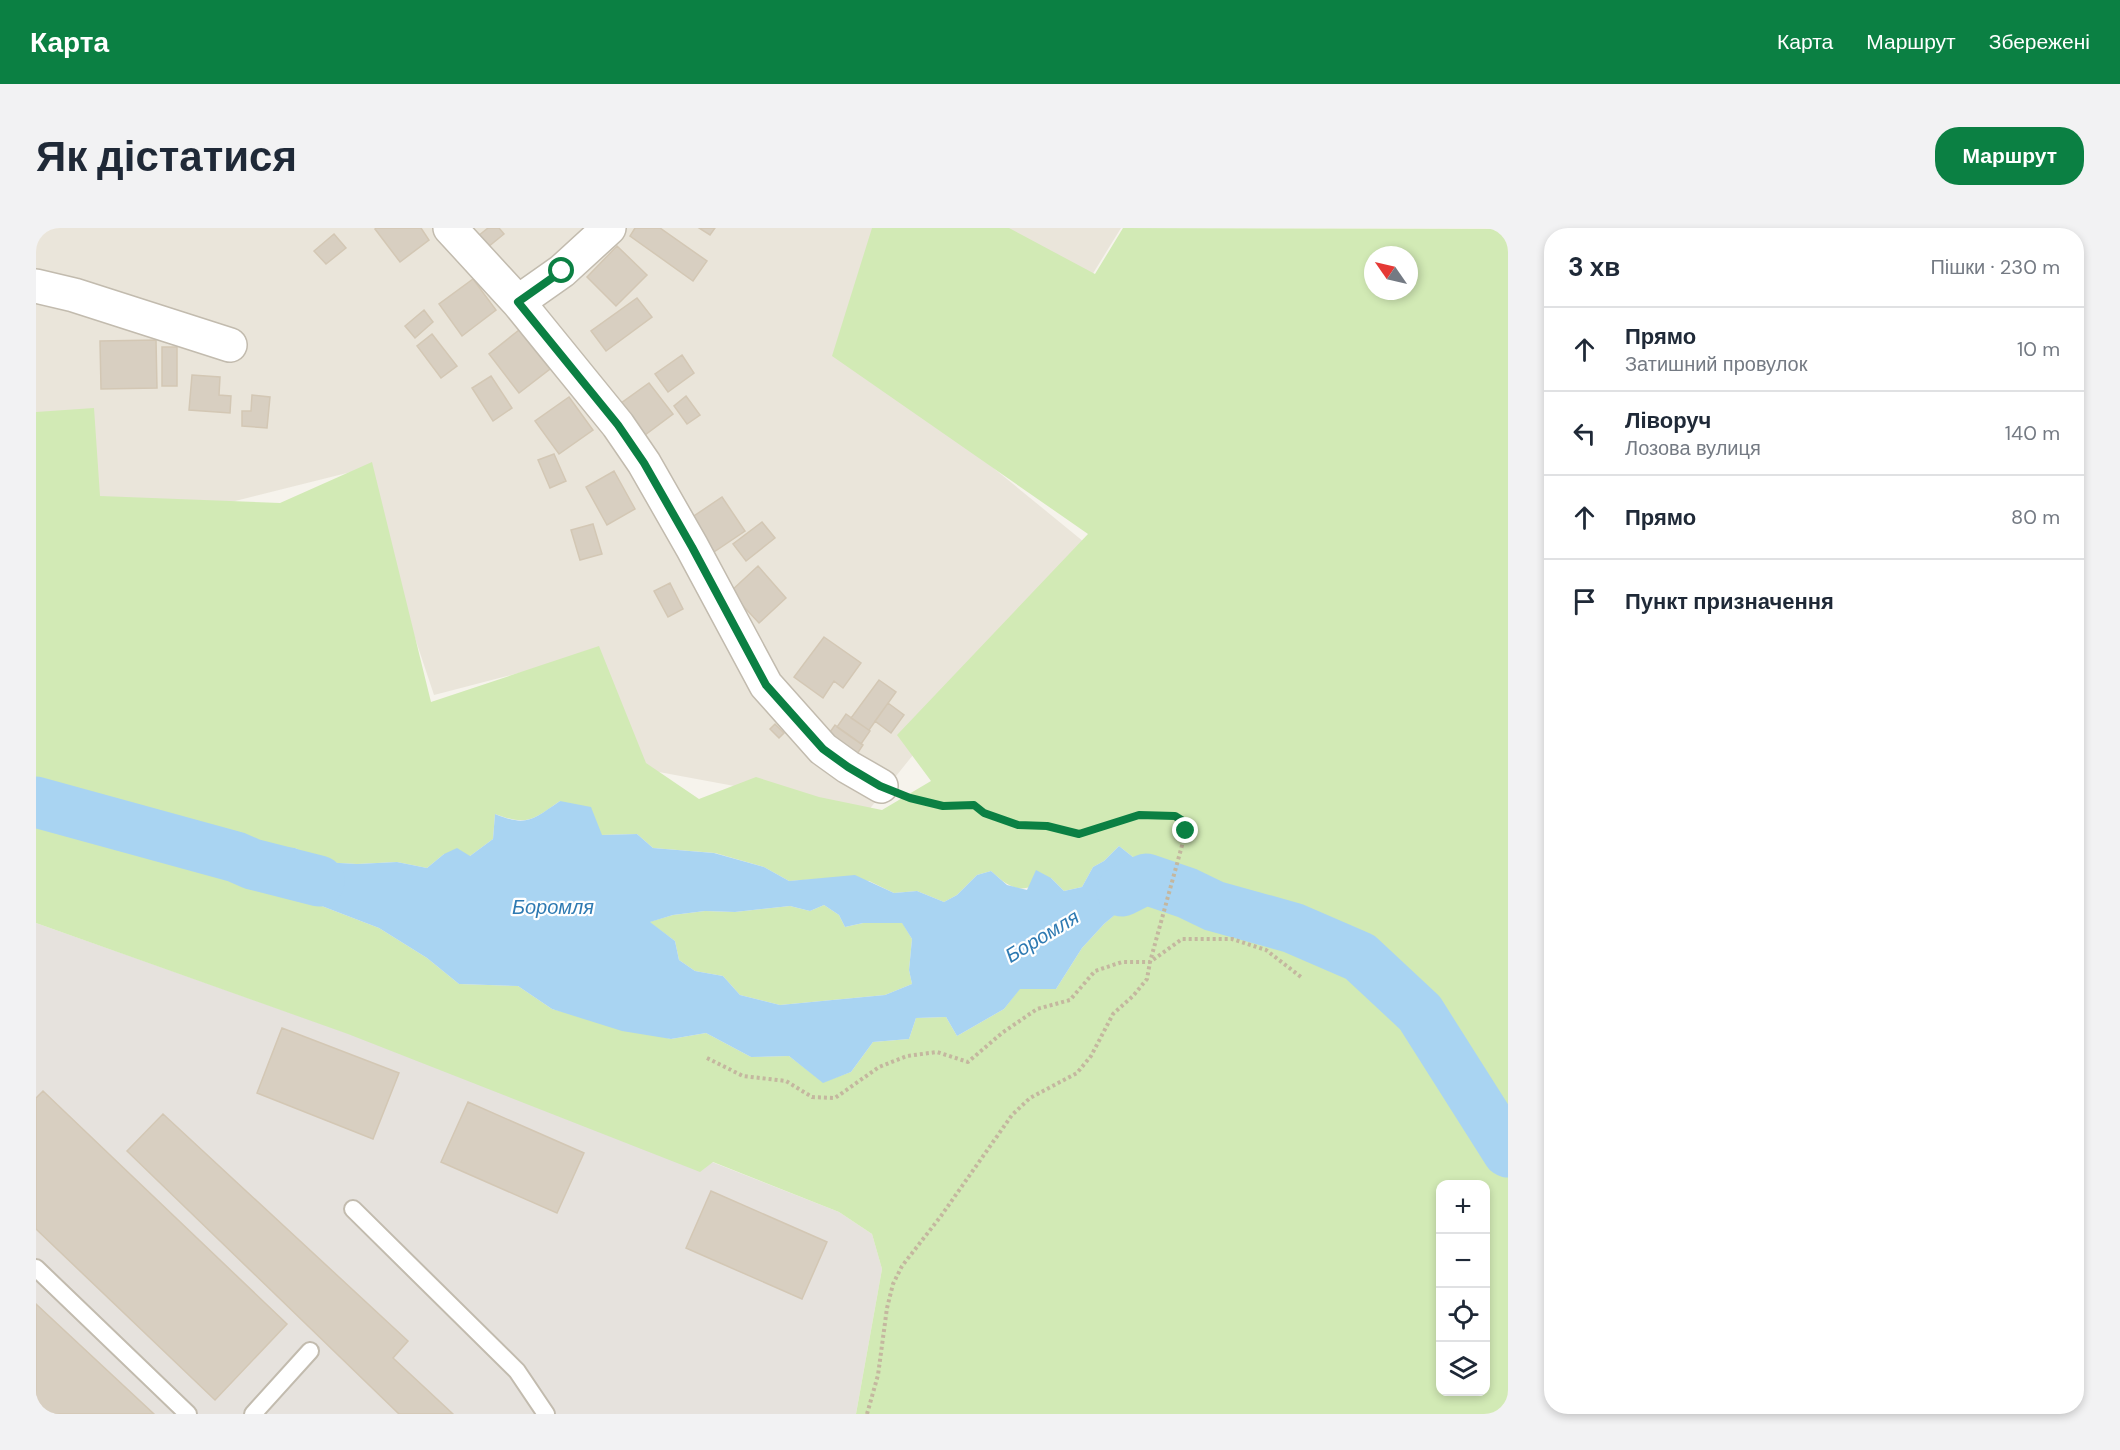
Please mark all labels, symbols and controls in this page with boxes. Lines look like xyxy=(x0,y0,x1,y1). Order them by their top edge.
text: Карта xyxy=(30,24,109,61)
text: Карта xyxy=(1777,28,1833,56)
text: Маршрут xyxy=(1866,28,1956,56)
text: Збережені xyxy=(1989,28,2090,56)
button: Маршрут xyxy=(1935,127,2084,185)
text: Як дістатися xyxy=(36,129,297,184)
north arrow xyxy=(1364,246,1418,300)
text: 3 хв xyxy=(1568,250,1620,284)
text: Пішки · 230 m xyxy=(1930,254,2060,280)
route start xyxy=(548,257,574,283)
text: Прямо xyxy=(1625,322,1696,351)
icon: ahead xyxy=(1568,333,1601,366)
text: 10 m xyxy=(2017,336,2060,362)
text: Затишний провулок xyxy=(1625,351,1807,377)
text: Ліворуч xyxy=(1625,406,1711,435)
icon: left xyxy=(1568,417,1601,450)
text: 140 m xyxy=(2005,420,2060,446)
text: Лозова вулиця xyxy=(1625,435,1761,461)
icon: ahead xyxy=(1568,501,1601,534)
text: Прямо xyxy=(1625,503,1696,532)
text: 80 m xyxy=(2011,504,2060,530)
icon: arrive xyxy=(1568,585,1601,618)
text: Пункт призначення xyxy=(1625,587,1834,616)
route end xyxy=(1172,817,1198,843)
water label: Боромля xyxy=(512,894,594,920)
water label: Боромля xyxy=(1000,904,1084,968)
map controls xyxy=(1436,1180,1490,1396)
button: + xyxy=(1436,1180,1490,1234)
button: − xyxy=(1436,1234,1490,1288)
button: locate xyxy=(1436,1288,1490,1342)
button: layers xyxy=(1436,1342,1490,1396)

